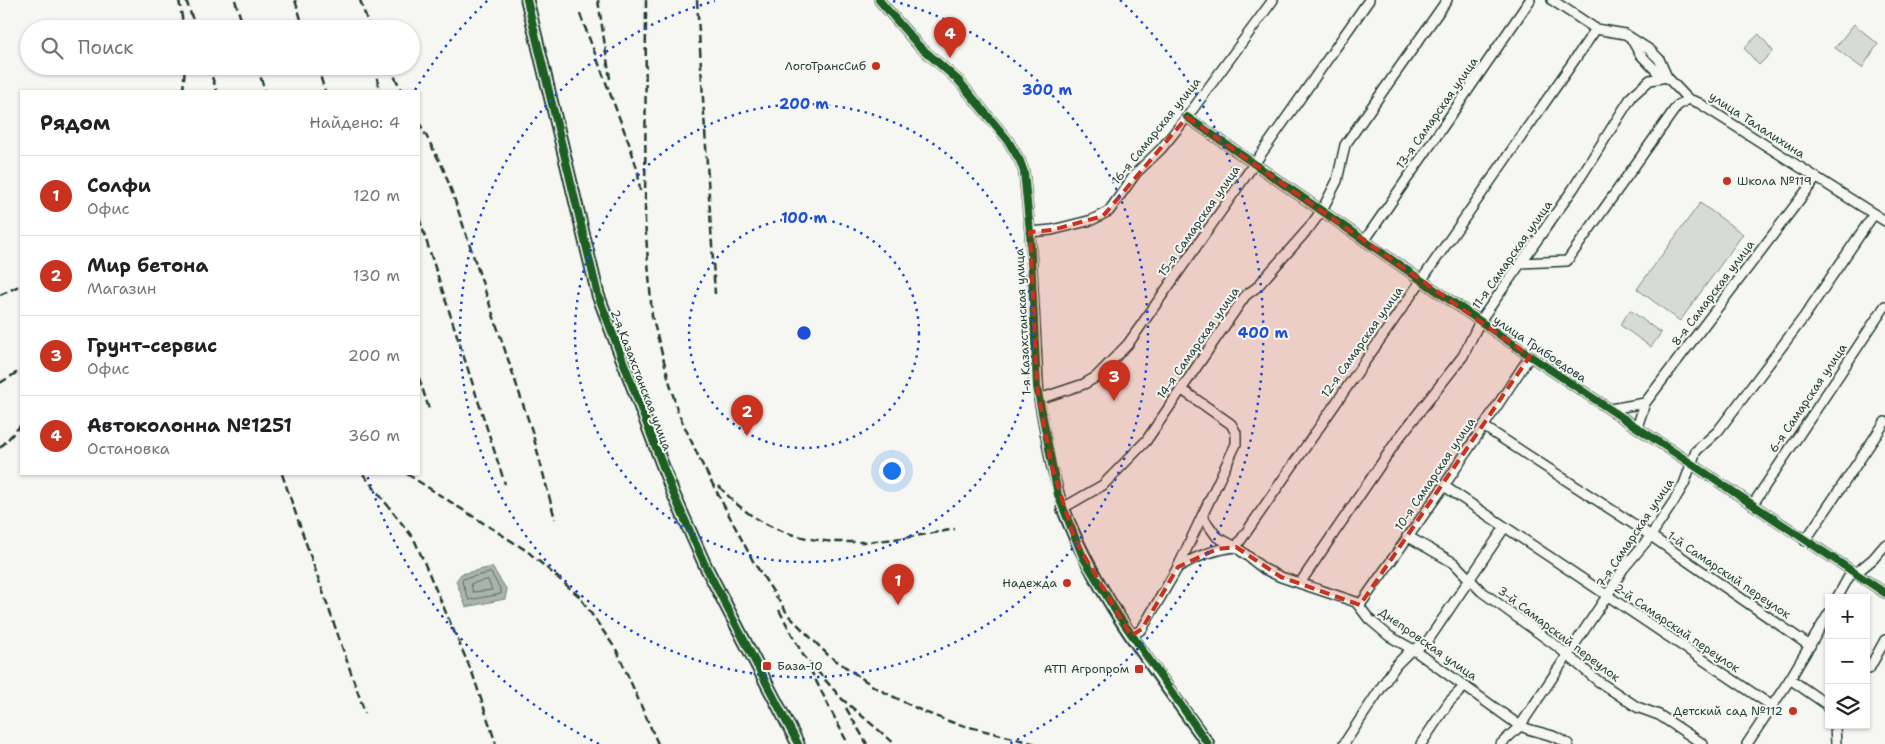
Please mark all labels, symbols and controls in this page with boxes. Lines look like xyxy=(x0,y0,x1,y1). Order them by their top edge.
pin: 4 xyxy=(934,17,966,58)
search box xyxy=(20,20,420,75)
icon: search xyxy=(38,34,66,62)
text: Поиск xyxy=(78,35,133,60)
street label: 13-я Самарская улица xyxy=(1392,54,1482,172)
place label: ЛогоТрансСиб xyxy=(785,58,866,74)
marker: ЛогоТрансСиб xyxy=(870,60,882,72)
street label: 16-я Самарская улица xyxy=(1108,74,1204,188)
text: 300 m xyxy=(1022,80,1072,100)
street label: улица Талалихина xyxy=(1706,88,1808,162)
text: 200 m xyxy=(779,94,829,114)
text: Рядом xyxy=(40,109,110,137)
text: Найдено: 4 xyxy=(309,112,400,133)
street label: 15-я Самарская улица xyxy=(1154,162,1244,280)
text: Солфи xyxy=(87,173,151,198)
place label: Школа №119 xyxy=(1737,173,1812,189)
marker: Школа №119 xyxy=(1721,175,1733,187)
text: 1 xyxy=(52,185,60,206)
text: 120 m xyxy=(353,185,400,206)
street label: 11-я Самарская улица xyxy=(1468,197,1556,313)
text: Офис xyxy=(87,198,129,219)
text: 100 m xyxy=(781,208,827,228)
street label: 8-я Самарская улица xyxy=(1668,236,1758,349)
street label: 1-я Казахстанская улица xyxy=(1011,248,1035,396)
text: Мир бетона xyxy=(87,253,208,278)
text: 2 xyxy=(50,265,62,286)
text: 130 m xyxy=(353,265,400,286)
text: Магазин xyxy=(87,278,156,299)
street label: 14-я Самарская улица xyxy=(1153,283,1243,402)
street label: 12-я Самарская улица xyxy=(1318,283,1407,401)
street label: 2-я Казахстанская улица xyxy=(607,307,676,453)
street label: улица Грибоедова xyxy=(1490,312,1590,386)
text: 400 m xyxy=(1238,323,1288,343)
centre of rings xyxy=(795,324,813,342)
text: Грунт-сервис xyxy=(87,333,217,358)
street label: 6-я Самарская улица xyxy=(1765,340,1851,456)
text: 3 xyxy=(50,345,62,366)
text: 200 m xyxy=(348,345,400,366)
text: Офис xyxy=(87,358,129,379)
pin: 3 xyxy=(1098,360,1130,401)
pin: 2 xyxy=(731,395,763,436)
text: Автоколонна №1251 xyxy=(87,413,292,438)
street label: 10-я Самарская улица xyxy=(1391,414,1479,534)
text: 4 xyxy=(50,425,62,446)
text: 360 m xyxy=(348,425,400,446)
text: Остановка xyxy=(87,438,170,459)
your location xyxy=(879,458,905,484)
street label: 7-я Самарская улица xyxy=(1593,475,1678,591)
street label: 1-й Самарский переулок xyxy=(1664,528,1794,623)
pin: 1 xyxy=(882,564,914,605)
place label: Надежда xyxy=(1002,575,1058,591)
marker: Надежда xyxy=(1061,577,1073,589)
street label: 2-й Самарский переулок xyxy=(1611,580,1744,677)
street label: 3-й Самарский переулок xyxy=(1495,583,1624,686)
map controls xyxy=(1825,594,1870,729)
button: + xyxy=(1825,594,1870,639)
street label: Днепровская улица xyxy=(1376,604,1481,684)
button: − xyxy=(1825,639,1870,684)
place label: База-10 xyxy=(777,658,823,674)
marker: База-10 xyxy=(761,660,773,672)
place label: АТП Агропром xyxy=(1044,661,1129,677)
marker: АТП Агропром xyxy=(1133,663,1145,675)
button: layers xyxy=(1825,684,1870,729)
place label: Детский сад №112 xyxy=(1673,703,1783,719)
marker: Детский сад №112 xyxy=(1787,705,1799,717)

